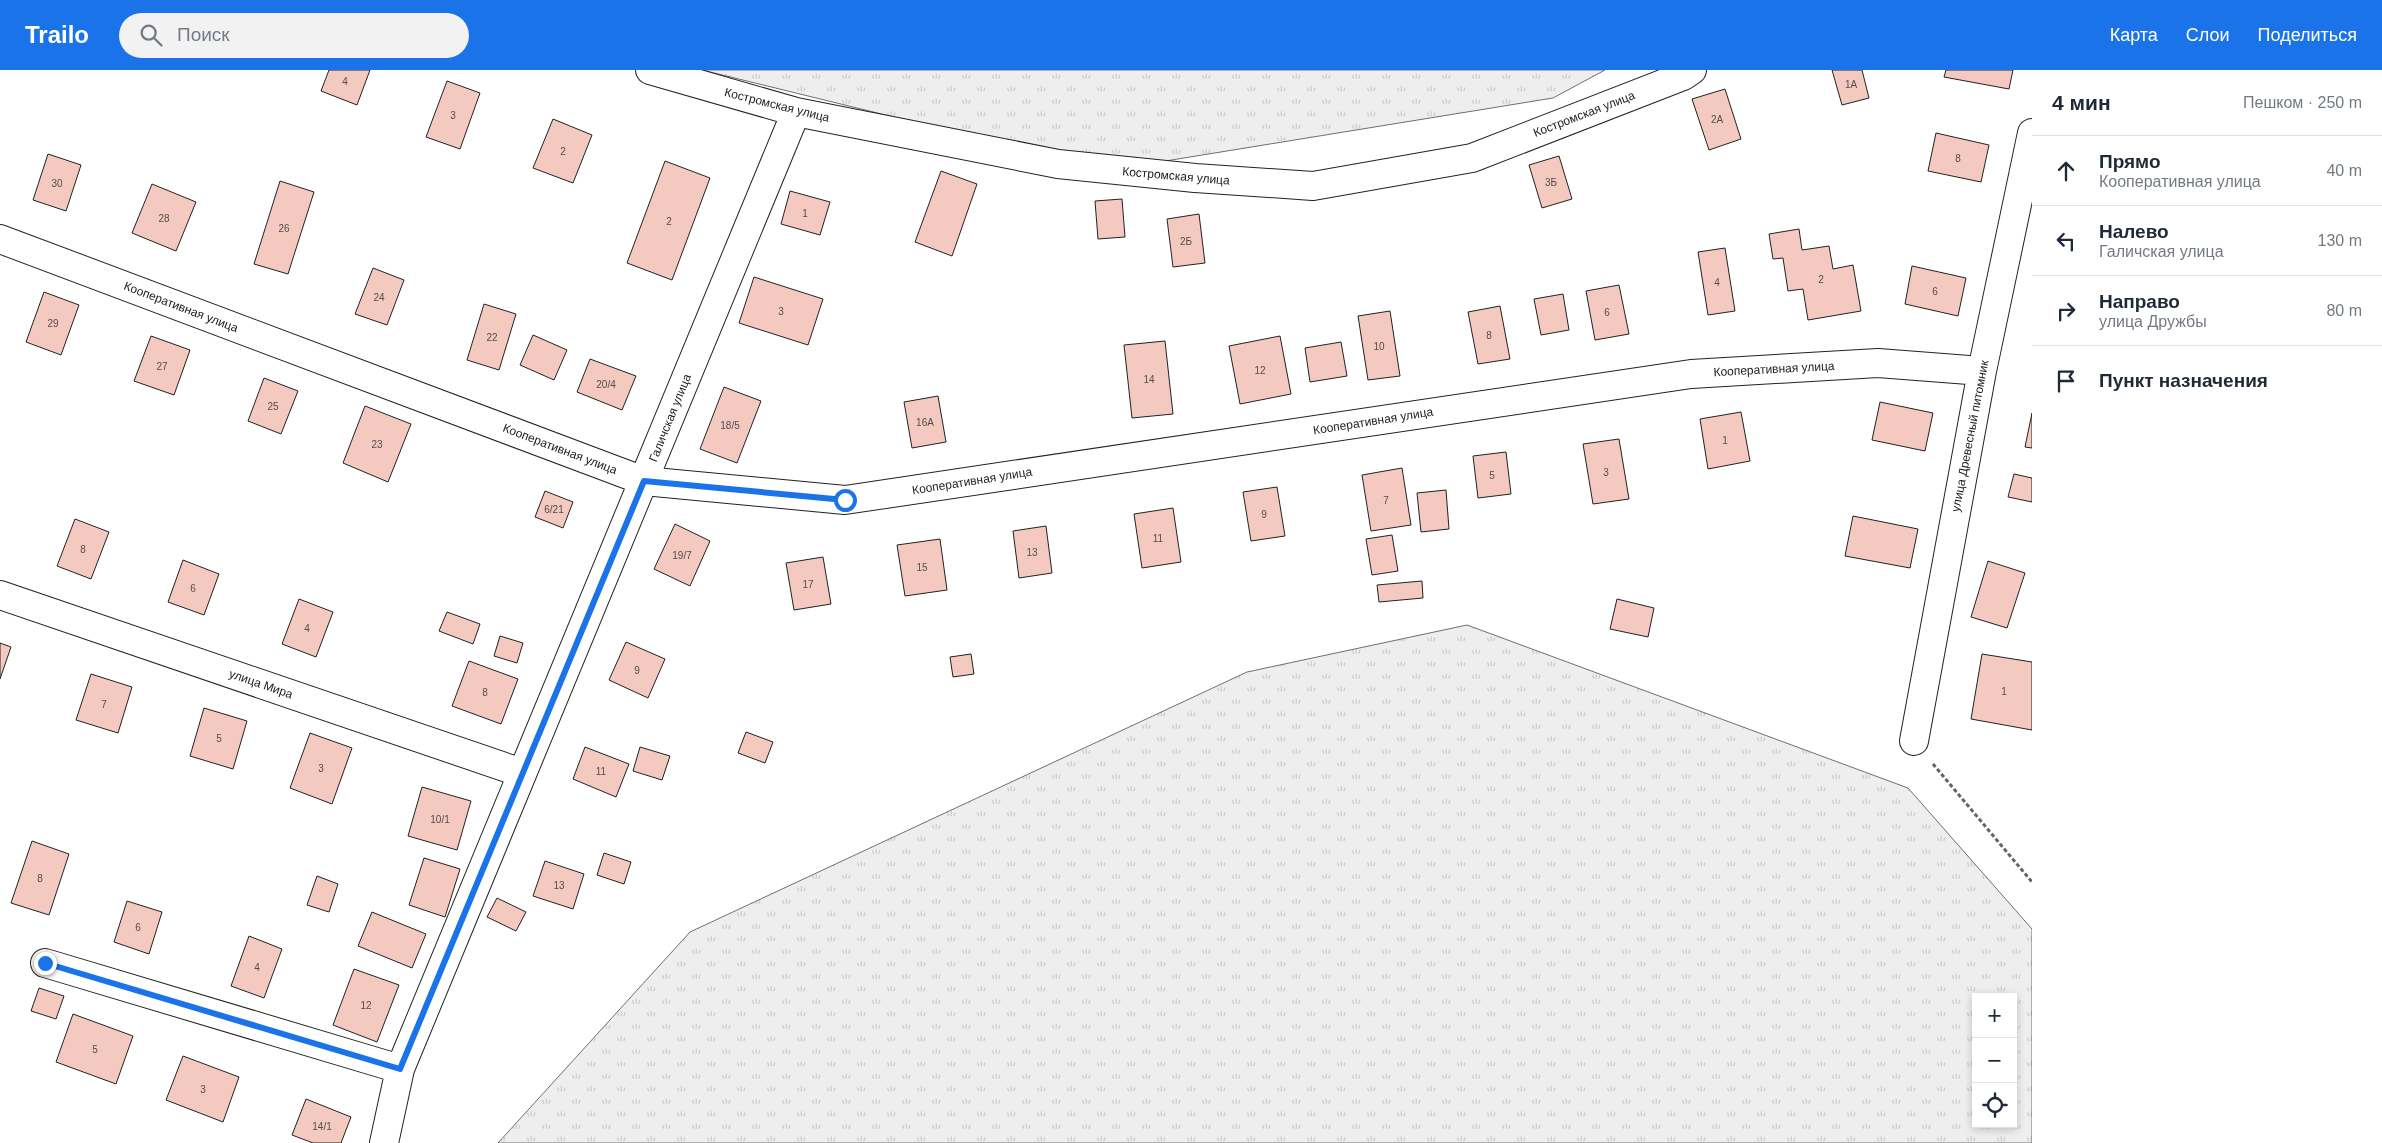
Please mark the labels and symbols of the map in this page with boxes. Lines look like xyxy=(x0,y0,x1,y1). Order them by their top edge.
house number: 4 xyxy=(342,76,348,87)
house number: 1А xyxy=(1845,79,1857,90)
street label: Костромская улица xyxy=(723,85,831,125)
street label: Костромская улица xyxy=(1531,88,1637,140)
house number: 3 xyxy=(450,110,456,121)
house number: 2А xyxy=(1711,114,1723,125)
house number: 2 xyxy=(560,146,566,157)
house number: 8 xyxy=(1955,153,1961,164)
street label: Костромская улица xyxy=(1122,164,1231,188)
house number: 3Б xyxy=(1545,177,1557,188)
house number: 30 xyxy=(51,178,63,189)
house number: 1 xyxy=(802,208,808,219)
house number: 28 xyxy=(158,213,170,224)
house number: 2 xyxy=(666,216,672,227)
house number: 26 xyxy=(278,223,290,234)
house number: 2Б xyxy=(1180,236,1192,247)
house number: 2 xyxy=(1818,274,1824,285)
house number: 4 xyxy=(1714,277,1720,288)
street label: Кооперативная улица xyxy=(122,279,240,335)
house number: 6 xyxy=(1932,286,1938,297)
house number: 24 xyxy=(373,292,385,303)
house number: 3 xyxy=(778,306,784,317)
house number: 6 xyxy=(1604,307,1610,318)
house number: 29 xyxy=(47,318,59,329)
house number: 8 xyxy=(1486,330,1492,341)
house number: 22 xyxy=(486,332,498,343)
house number: 10 xyxy=(1373,341,1385,352)
street label: улица Древесный питомник xyxy=(1948,358,1992,513)
street label: Кооперативная улица xyxy=(1713,359,1835,379)
house number: 27 xyxy=(156,361,168,372)
house number: 12 xyxy=(1254,365,1266,376)
street label: Галичская улица xyxy=(646,372,694,464)
house number: 14 xyxy=(1143,374,1155,385)
house number: 20/4 xyxy=(596,379,616,390)
house number: 25 xyxy=(267,401,279,412)
street label: Кооперативная улица xyxy=(1312,405,1434,437)
house number: 16А xyxy=(916,417,934,428)
house number: 18/5 xyxy=(720,420,740,431)
street label: Кооперативная улица xyxy=(501,421,619,477)
house number: 1 xyxy=(1722,435,1728,446)
house number: 23 xyxy=(371,439,383,450)
street label: Кооперативная улица xyxy=(911,465,1033,497)
house number: 3 xyxy=(1603,467,1609,478)
house number: 5 xyxy=(1489,470,1495,481)
route start xyxy=(834,489,857,512)
house number: 7 xyxy=(1383,495,1389,506)
house number: 6/21 xyxy=(544,504,564,515)
house number: 9 xyxy=(1261,509,1267,520)
house number: 11 xyxy=(1153,533,1164,544)
house number: 8 xyxy=(80,544,86,555)
house number: 13 xyxy=(1026,547,1038,558)
house number: 19/7 xyxy=(672,550,692,561)
house number: 15 xyxy=(916,562,928,573)
house number: 17 xyxy=(802,579,814,590)
house number: 6 xyxy=(190,583,196,594)
house number: 4 xyxy=(304,623,310,634)
house number: 9 xyxy=(634,665,640,676)
street label: улица Мира xyxy=(227,667,295,702)
house number: 1 xyxy=(2001,686,2007,697)
house number: 8 xyxy=(482,687,488,698)
house number: 7 xyxy=(101,699,107,710)
house number: 5 xyxy=(216,733,222,744)
house number: 3 xyxy=(318,763,324,774)
house number: 11 xyxy=(596,766,607,777)
house number: 10/1 xyxy=(430,814,450,825)
house number: 8 xyxy=(37,873,43,884)
house number: 13 xyxy=(553,880,565,891)
house number: 6 xyxy=(135,922,141,933)
route end xyxy=(34,952,57,975)
house number: 4 xyxy=(254,962,260,973)
house number: 12 xyxy=(360,1000,372,1011)
house number: 5 xyxy=(92,1044,98,1055)
house number: 3 xyxy=(200,1084,206,1095)
house number: 14/1 xyxy=(312,1121,332,1132)

